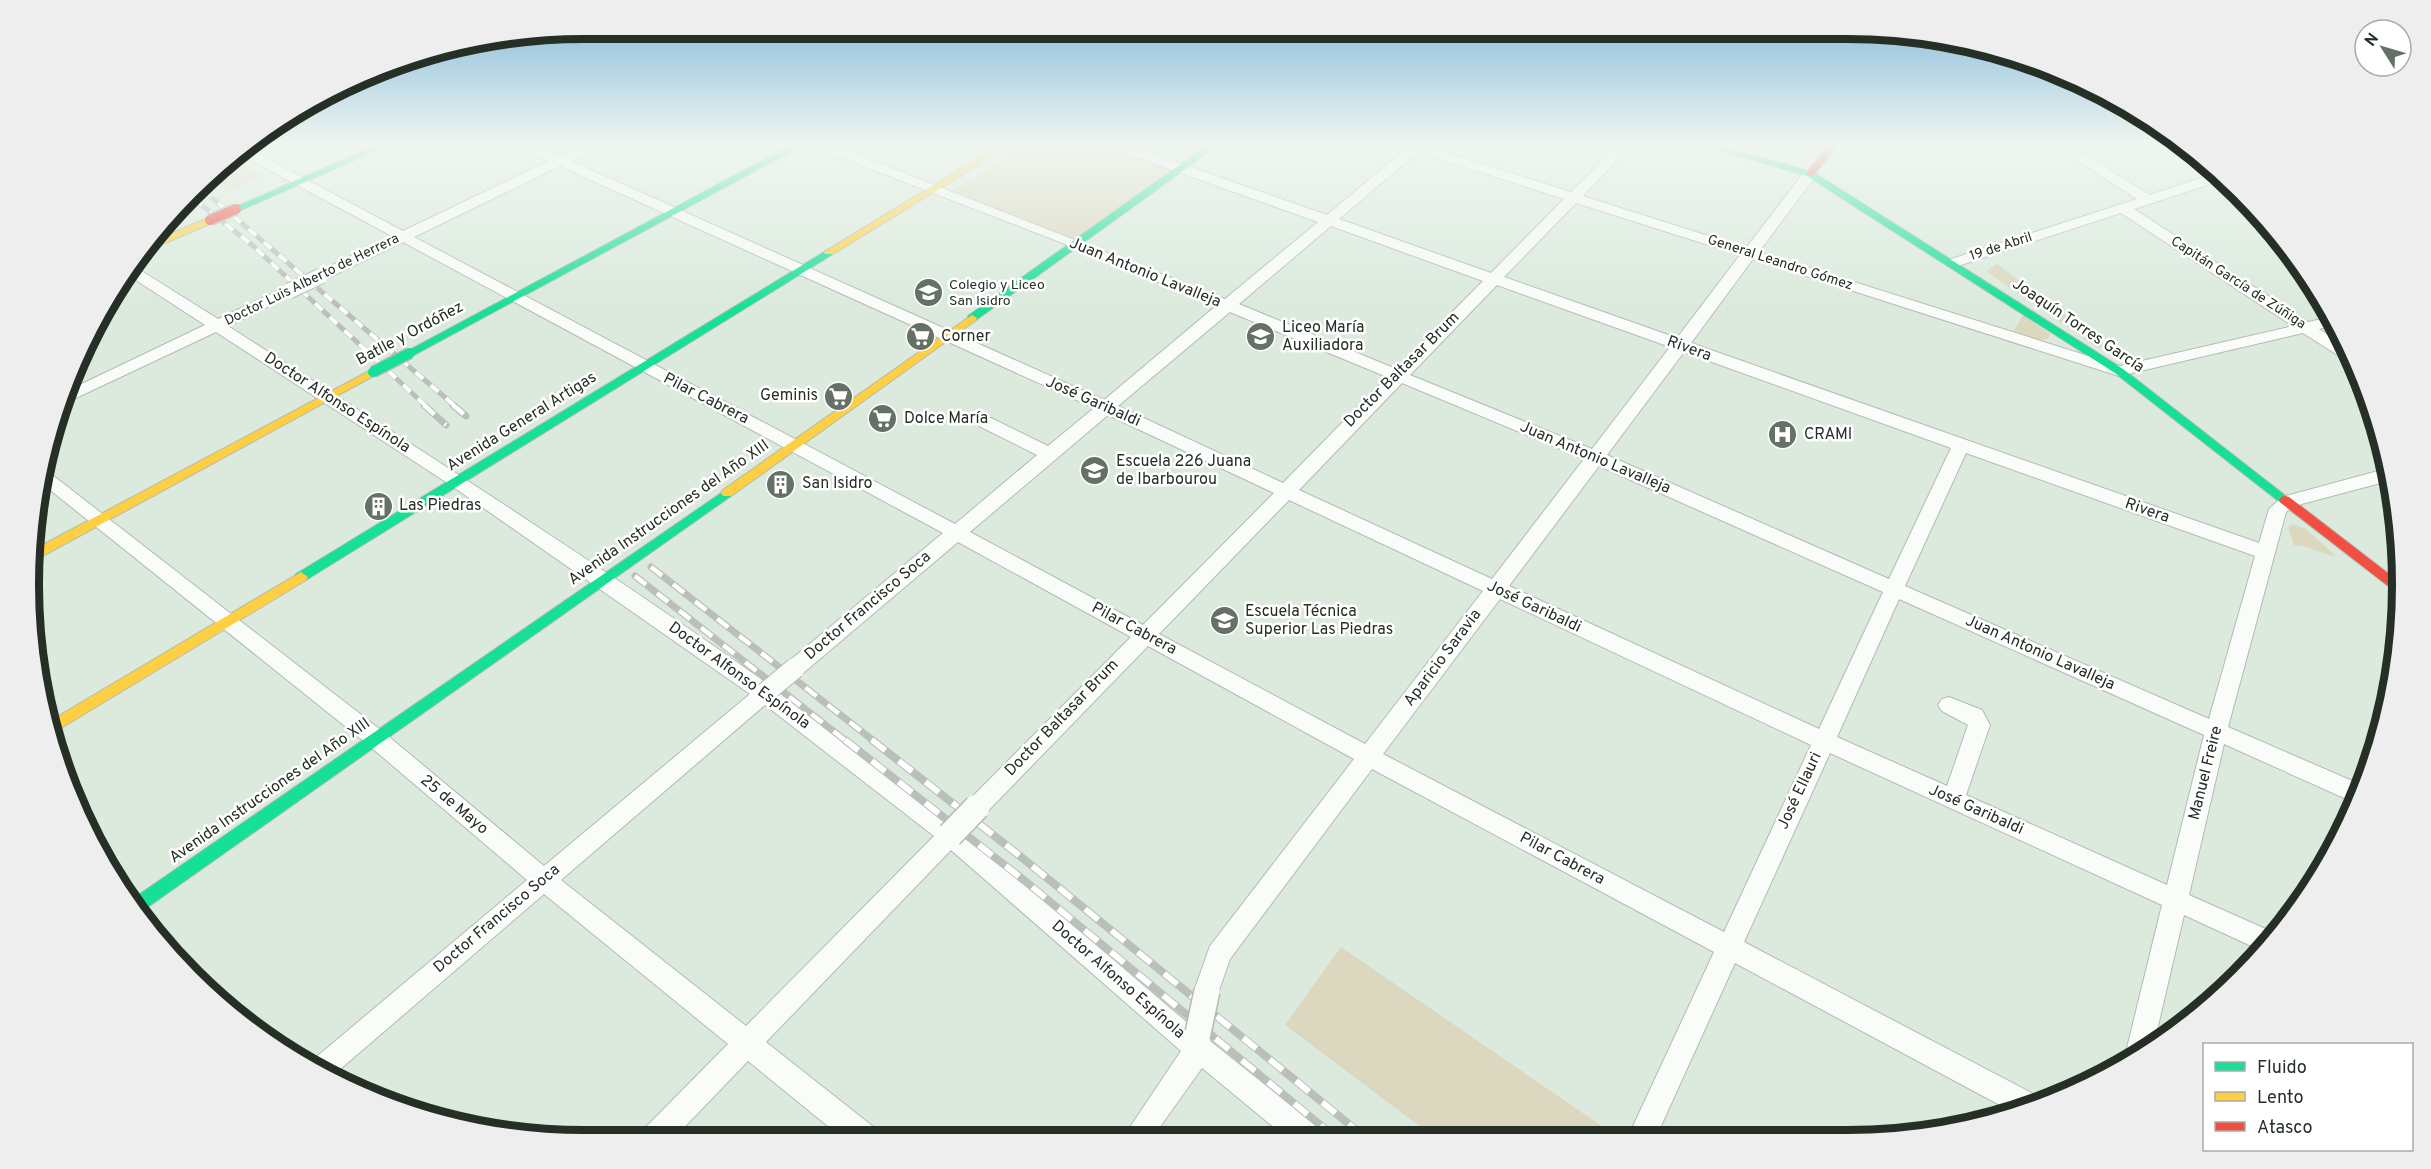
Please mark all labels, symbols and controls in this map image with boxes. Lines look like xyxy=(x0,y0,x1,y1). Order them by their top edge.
north arrow xyxy=(2353,18,2413,78)
text: N xyxy=(2361,30,2384,51)
street label: 19 de Abril xyxy=(1968,229,2034,265)
street label: Doctor Luis Alberto de Herrera xyxy=(222,230,402,330)
street label: General Leandro Gómez xyxy=(1705,232,1855,294)
street label: Juan Antonio Lavalleja xyxy=(1066,233,1224,313)
street label: Capitán García de Zúñiga xyxy=(2167,233,2309,333)
street label: Joaquín Torres García xyxy=(2008,274,2148,378)
school or university icon: Colegio y Liceo San Isidro xyxy=(912,277,944,309)
place label: Colegio y Liceo San Isidro xyxy=(949,277,1045,310)
street label: Batlle y Ordóñez xyxy=(353,297,467,371)
street label: Doctor Baltasar Brum xyxy=(1340,308,1464,432)
place label: Liceo María Auxiliadora xyxy=(1282,318,1364,356)
supermarket icon: Corner xyxy=(904,321,936,353)
school or university icon: Liceo María Auxiliadora xyxy=(1245,321,1277,353)
place label: Corner xyxy=(941,327,991,347)
street label: Rivera xyxy=(1664,332,1714,366)
street label: Doctor Alfonso Espínola xyxy=(260,348,414,458)
street label: Avenida General Artigas xyxy=(443,368,601,476)
street label: Pilar Cabrera xyxy=(660,369,752,429)
street label: José Garibaldi xyxy=(1042,372,1144,432)
supermarket icon: Geminis xyxy=(823,380,855,412)
place label: Geminis xyxy=(760,386,818,406)
supermarket icon: Dolce María xyxy=(867,403,899,435)
place label: Dolce María xyxy=(904,409,988,429)
street label: Juan Antonio Lavalleja xyxy=(1517,417,1673,499)
hospital icon: CRAMI xyxy=(1767,419,1799,451)
place label: CRAMI xyxy=(1804,425,1852,445)
street label: Avenida Instrucciones del Año XIII xyxy=(565,436,773,590)
place label: Escuela 226 Juana de Ibarbourou xyxy=(1116,452,1251,490)
school or university icon: Escuela 226 Juana de Ibarbourou xyxy=(1079,455,1111,487)
building icon: San Isidro xyxy=(765,468,797,500)
place label: San Isidro xyxy=(802,474,873,494)
building icon: Las Piedras xyxy=(362,490,394,522)
street label: Rivera xyxy=(2122,494,2172,528)
place label: Las Piedras xyxy=(399,496,481,516)
street label: Doctor Francisco Soca xyxy=(801,547,935,665)
street label: José Garibaldi xyxy=(1484,576,1584,638)
street label: Pilar Cabrera xyxy=(1088,598,1180,660)
place label: Escuela Técnica Superior Las Piedras xyxy=(1245,602,1393,640)
school or university icon: Escuela Técnica Superior Las Piedras xyxy=(1208,605,1240,637)
street label: Aparicio Saravia xyxy=(1400,605,1486,711)
street label: Juan Antonio Lavalleja xyxy=(1962,611,2118,695)
street label: Doctor Alfonso Espínola xyxy=(664,618,814,734)
street label: Doctor Baltasar Brum xyxy=(1001,655,1123,781)
street label: Avenida Instrucciones del Año XIII xyxy=(166,714,374,868)
street label: Manuel Freire xyxy=(2185,724,2227,822)
street label: José Ellauri xyxy=(1773,749,1827,833)
street label: 25 de Mayo xyxy=(416,771,492,839)
street label: José Garibaldi xyxy=(1925,780,2027,840)
street label: Pilar Cabrera xyxy=(1516,828,1608,890)
street label: Doctor Francisco Soca xyxy=(430,860,564,978)
street label: Doctor Alfonso Espínola xyxy=(1047,917,1189,1043)
legend xyxy=(2203,1043,2413,1151)
text: Fluido xyxy=(2257,1057,2307,1080)
text: Lento xyxy=(2257,1087,2303,1110)
text: Atasco xyxy=(2257,1117,2313,1140)

